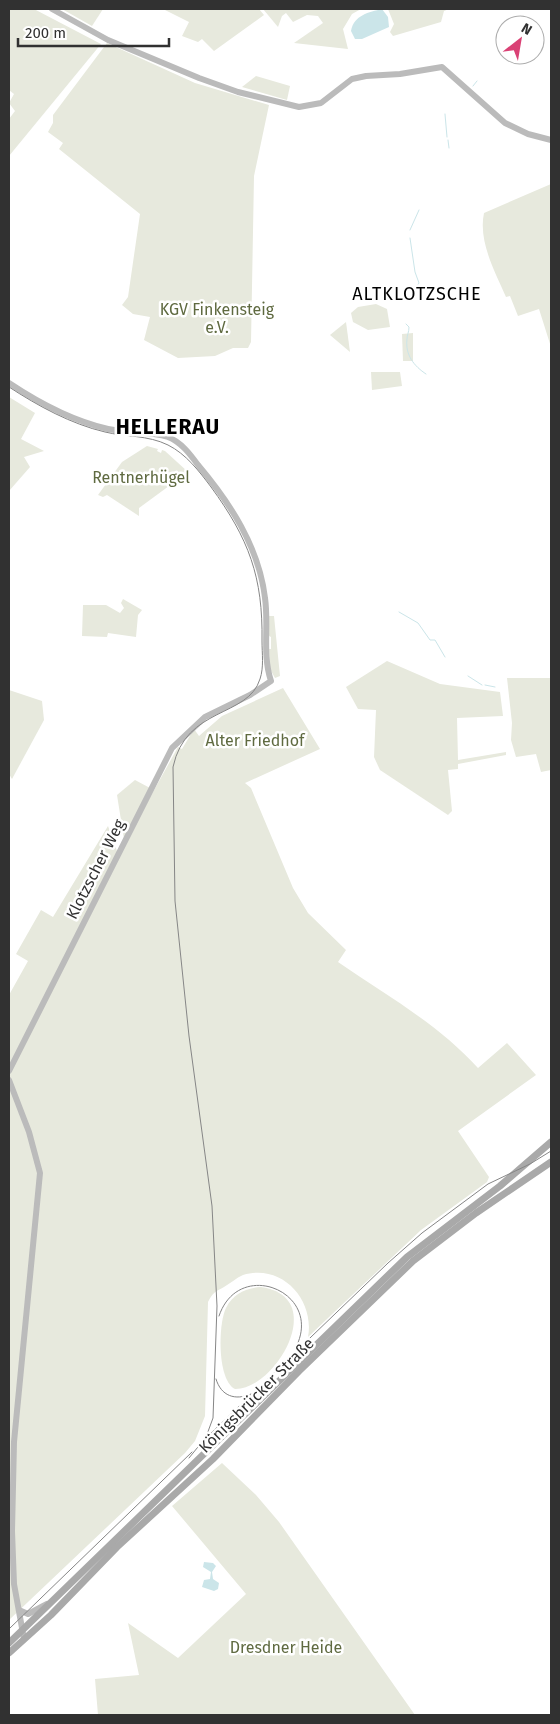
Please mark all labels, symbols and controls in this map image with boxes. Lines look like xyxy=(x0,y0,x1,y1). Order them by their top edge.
scale bar xyxy=(18,15,169,47)
north arrow xyxy=(495,15,545,65)
text: N xyxy=(518,20,535,39)
text: 200 m xyxy=(25,24,66,42)
district label: ALTKLOTZSCHE xyxy=(352,283,482,305)
park label: KGV Finkensteig e.V. xyxy=(160,300,275,337)
district label: HELLERAU xyxy=(116,414,220,440)
park label: Rentnerhügel xyxy=(92,468,190,487)
park label: Alter Friedhof xyxy=(206,731,306,750)
street label: Klotzscher Weg xyxy=(62,815,129,922)
street label: Königsbrücker Straße xyxy=(195,1334,318,1457)
park label: Dresdner Heide xyxy=(230,1638,342,1657)

